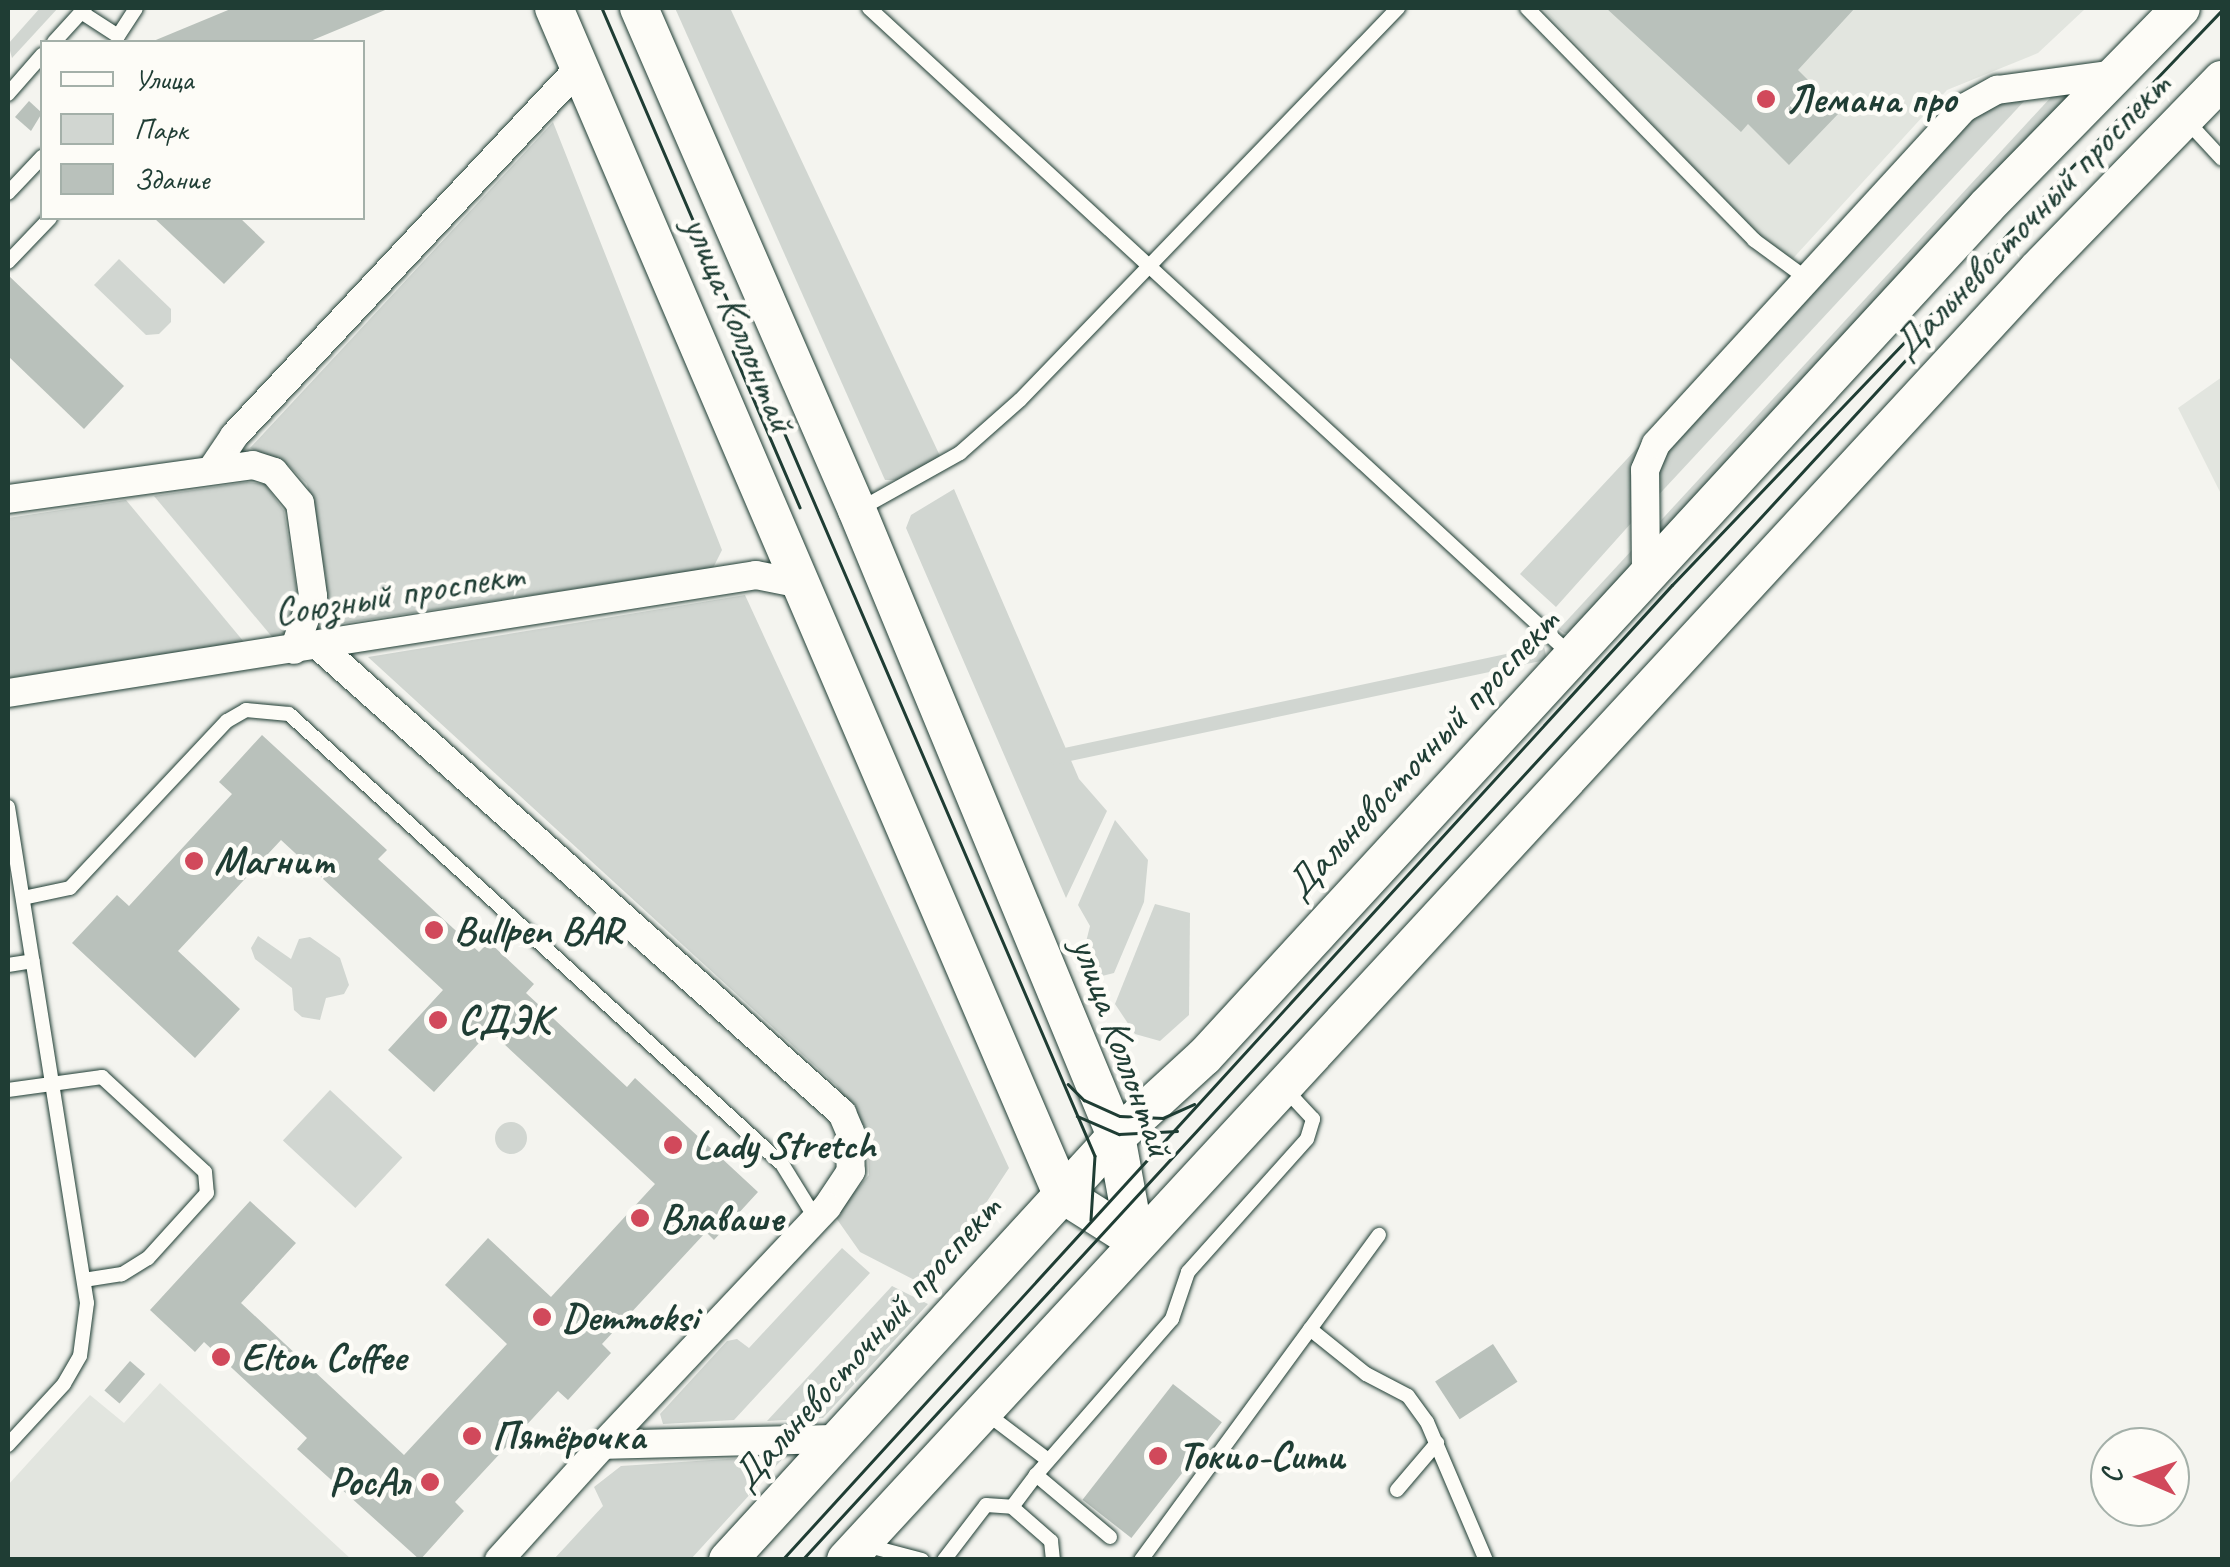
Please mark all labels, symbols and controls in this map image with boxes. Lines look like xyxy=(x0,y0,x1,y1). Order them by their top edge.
legend xyxy=(40,40,365,220)
text: Улица xyxy=(134,60,193,98)
street label: Дальневосточный проспект xyxy=(1881,61,2181,369)
place label: Лемана про xyxy=(1786,75,1958,123)
marker: Лемана про xyxy=(1755,88,1777,110)
text: Парк xyxy=(134,110,188,148)
text: Здание xyxy=(134,160,209,198)
street label: улица Коллонтай xyxy=(673,210,807,438)
street label: Союзный проспект xyxy=(271,550,527,636)
street label: Дальневосточный проспект xyxy=(1275,597,1569,909)
place label: Магнит xyxy=(214,837,335,885)
marker: Магнит xyxy=(183,850,205,872)
place label: Bullpen BAR xyxy=(454,906,622,954)
marker: Bullpen BAR xyxy=(423,919,445,941)
street label: улица Коллонтай xyxy=(1062,932,1184,1162)
place label: СДЭК xyxy=(458,996,550,1044)
marker: СДЭК xyxy=(427,1009,449,1031)
place label: Lady Stretch xyxy=(693,1121,875,1169)
marker: Lady Stretch xyxy=(662,1134,684,1156)
street label: Дальневосточный проспект xyxy=(721,1184,1011,1500)
place label: Влаваше xyxy=(660,1194,783,1242)
marker: Влаваше xyxy=(629,1207,651,1229)
place label: Demmoksi xyxy=(562,1293,698,1341)
marker: Demmoksi xyxy=(531,1306,553,1328)
place label: Elton Coffee xyxy=(241,1333,406,1381)
marker: Elton Coffee xyxy=(210,1346,232,1368)
place label: Пятёрочка xyxy=(492,1412,645,1460)
marker: Пятёрочка xyxy=(461,1425,483,1447)
north arrow xyxy=(2090,1427,2190,1527)
place label: Токио-Сити xyxy=(1178,1432,1345,1480)
marker: Токио-Сити xyxy=(1147,1445,1169,1467)
place label: РосАл xyxy=(329,1458,410,1506)
text: С xyxy=(2094,1469,2129,1483)
marker: РосАл xyxy=(419,1471,441,1493)

